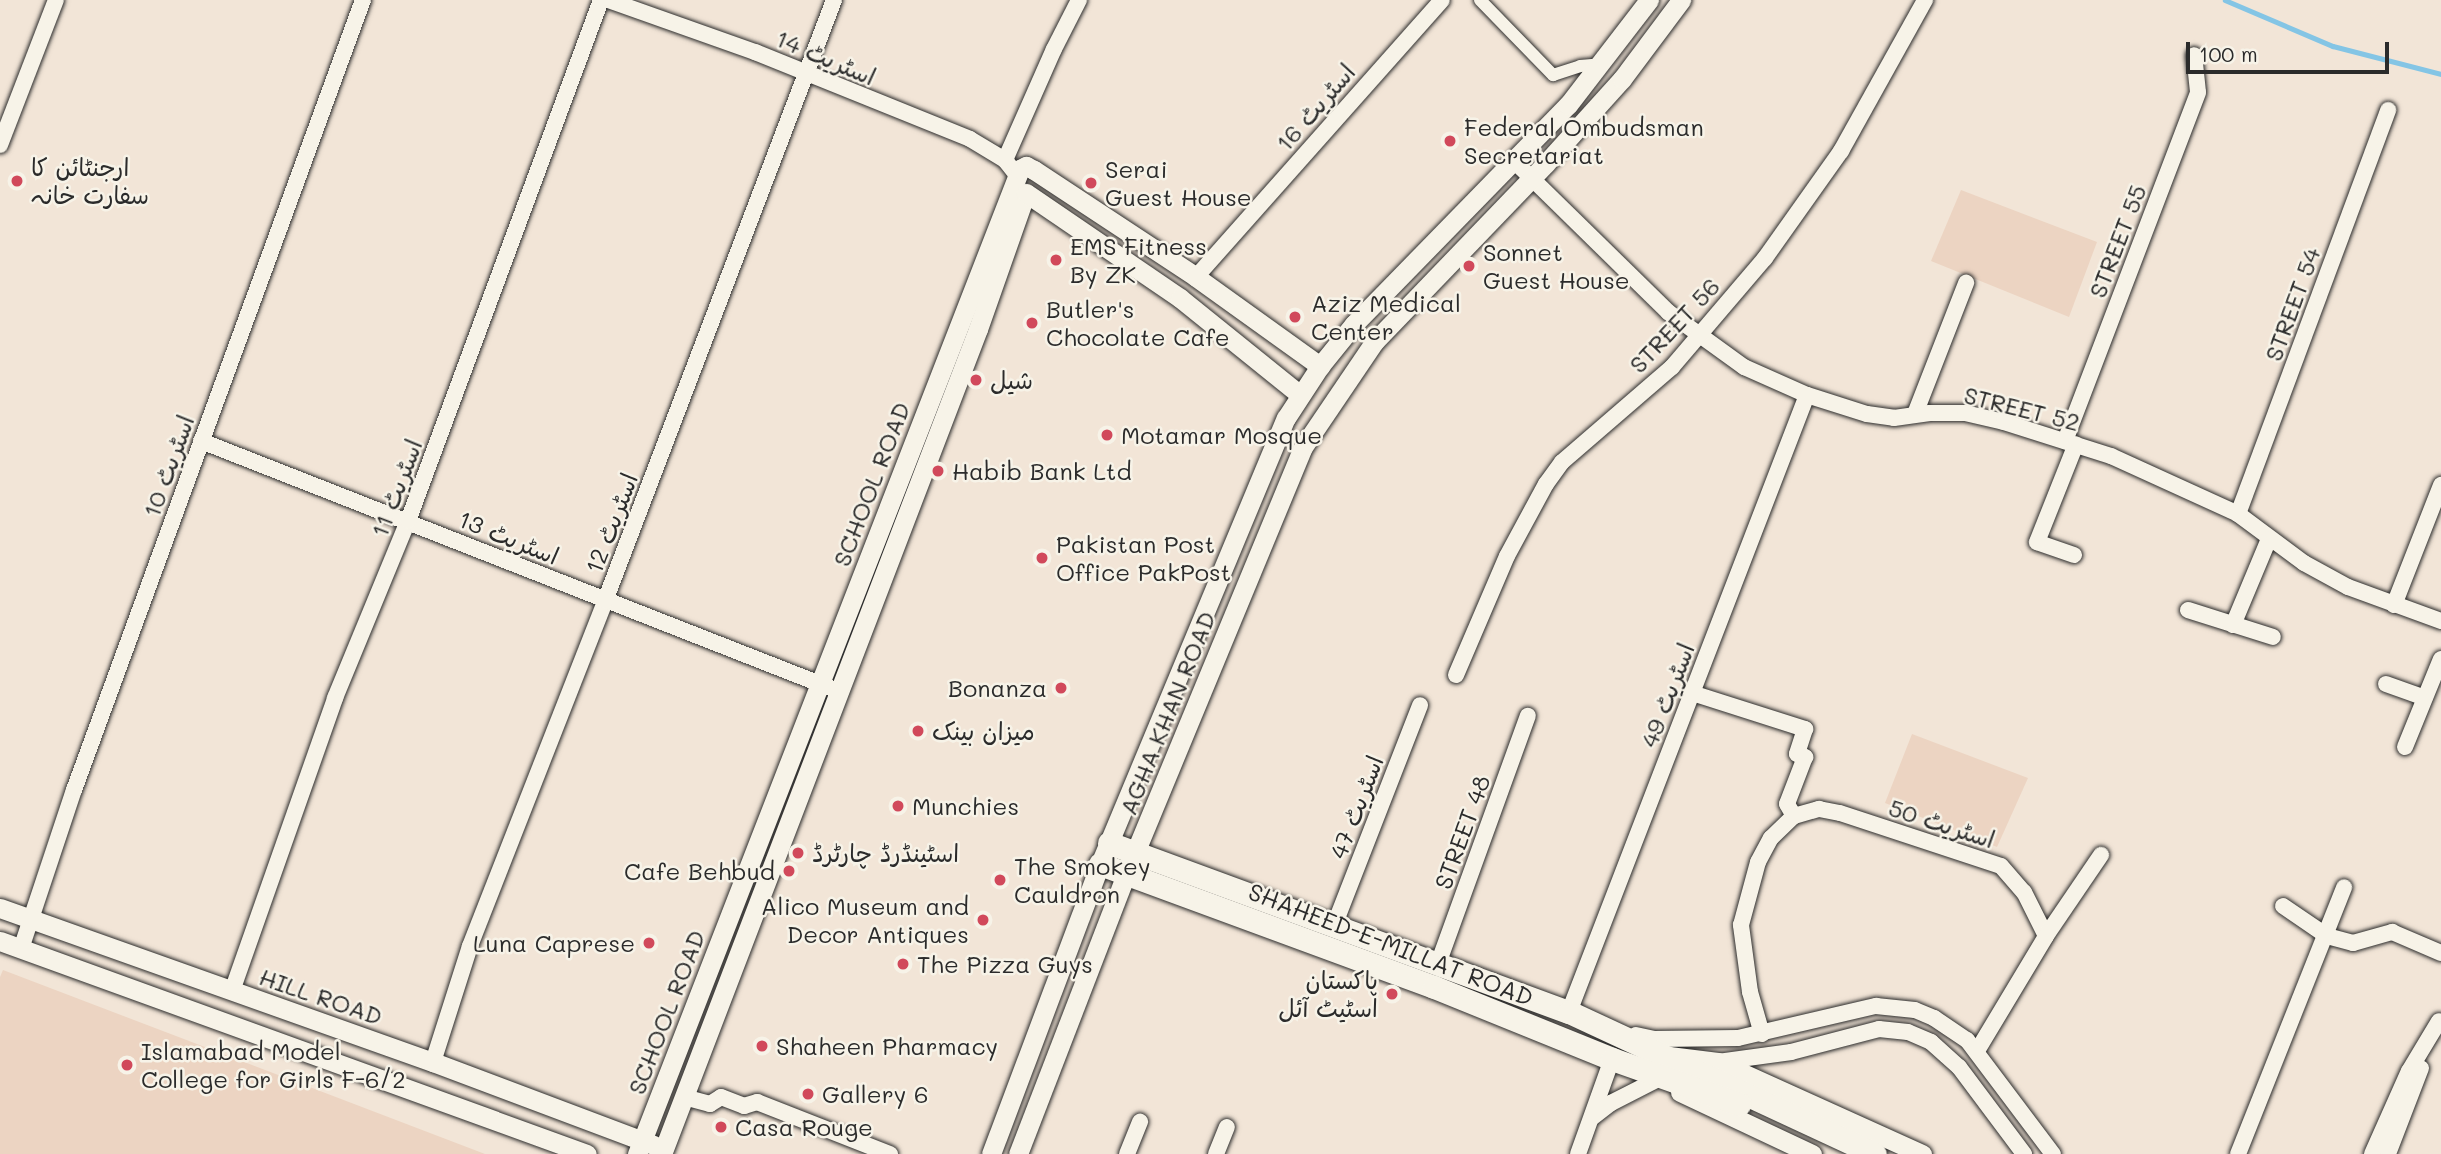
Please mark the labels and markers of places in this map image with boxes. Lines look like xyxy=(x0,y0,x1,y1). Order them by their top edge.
place label: Federal Ombudsman Secretariat xyxy=(1464,113,1704,169)
marker: Federal Ombudsman Secretariat xyxy=(1442,133,1458,149)
place label: ارجنٹائن کا سفارت خانہ xyxy=(31,153,149,209)
place label: Serai Guest House xyxy=(1105,155,1252,211)
marker: ارجنٹائن کا سفارت خانہ xyxy=(9,173,25,189)
marker: Serai Guest House xyxy=(1083,175,1099,191)
place label: EMS Fitness By ZK xyxy=(1070,232,1207,288)
place label: Sonnet Guest House xyxy=(1483,238,1630,294)
marker: EMS Fitness By ZK xyxy=(1048,252,1064,268)
marker: Sonnet Guest House xyxy=(1461,258,1477,274)
place label: Aziz Medical Center xyxy=(1311,289,1461,345)
place label: Butler's Chocolate Cafe xyxy=(1046,295,1230,351)
marker: Aziz Medical Center xyxy=(1285,307,1305,327)
marker: Butler's Chocolate Cafe xyxy=(1024,315,1040,331)
place label: شیل xyxy=(990,366,1033,394)
marker: شیل xyxy=(968,372,984,388)
place label: Motamar Mosque xyxy=(1121,421,1322,449)
marker: Motamar Mosque xyxy=(1099,427,1115,443)
place label: Habib Bank Ltd xyxy=(952,457,1132,485)
marker: Habib Bank Ltd xyxy=(930,463,946,479)
place label: Pakistan Post Office PakPost xyxy=(1056,530,1231,586)
marker: Pakistan Post Office PakPost xyxy=(1034,550,1050,566)
place label: Bonanza xyxy=(948,674,1047,702)
marker: Bonanza xyxy=(1053,680,1069,696)
place label: میزان بینک xyxy=(932,717,1035,745)
marker: میزان بینک xyxy=(910,723,926,739)
place label: Munchies xyxy=(912,792,1019,820)
marker: Munchies xyxy=(890,798,906,814)
place label: اسٹینڈرڈ چارٹرڈ xyxy=(812,839,959,867)
marker: اسٹینڈرڈ چارٹرڈ xyxy=(790,845,806,861)
place label: The Smokey Cauldron xyxy=(1014,852,1150,908)
place label: Cafe Behbud xyxy=(624,857,775,885)
marker: Cafe Behbud xyxy=(781,863,797,879)
marker: The Smokey Cauldron xyxy=(992,872,1008,888)
place label: Alico Museum and Decor Antiques xyxy=(761,892,969,948)
marker: Alico Museum and Decor Antiques xyxy=(975,912,991,928)
place label: Luna Caprese xyxy=(473,929,635,957)
marker: Luna Caprese xyxy=(641,935,657,951)
place label: The Pizza Guys xyxy=(917,950,1093,978)
marker: The Pizza Guys xyxy=(895,956,911,972)
place label: پاکستان اسٹیٹ آئل xyxy=(1278,966,1378,1022)
marker: پاکستان اسٹیٹ آئل xyxy=(1384,986,1400,1002)
place label: Shaheen Pharmacy xyxy=(776,1032,998,1060)
place label: Islamabad Model College for Girls F-6/2 xyxy=(141,1037,406,1093)
marker: Shaheen Pharmacy xyxy=(754,1038,770,1054)
marker: Islamabad Model College for Girls F-6/2 xyxy=(119,1057,135,1073)
place label: Gallery 6 xyxy=(822,1080,928,1108)
marker: Gallery 6 xyxy=(800,1086,816,1102)
place label: Casa Rouge xyxy=(735,1113,873,1141)
marker: Casa Rouge xyxy=(713,1119,729,1135)

